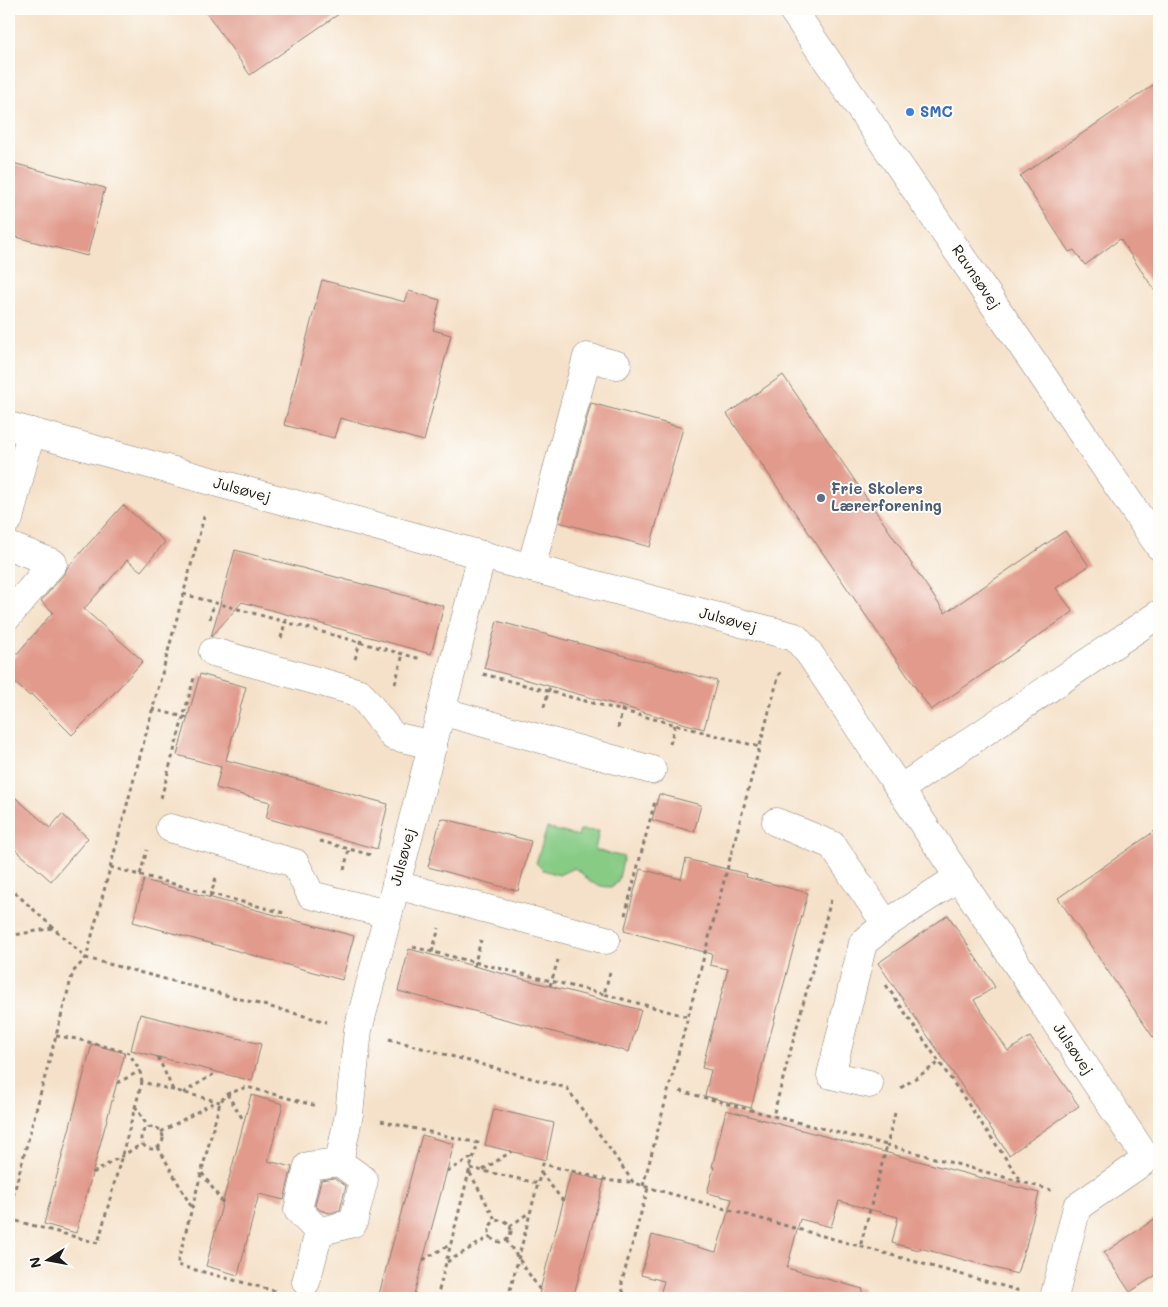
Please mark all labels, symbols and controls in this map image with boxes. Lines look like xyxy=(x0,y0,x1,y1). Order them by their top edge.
place label: SMC xyxy=(920,101,953,121)
marker: SMC xyxy=(904,106,916,118)
street label: Ravnsøvej xyxy=(948,240,1006,313)
street label: Julsøvej xyxy=(211,472,273,506)
place label: Frie Skolers Lærerforening xyxy=(831,478,942,515)
marker: Frie Skolers Lærerforening xyxy=(815,492,827,504)
street label: Julsøvej xyxy=(697,602,759,636)
street label: Julsøvej xyxy=(385,826,419,888)
street label: Julsøvej xyxy=(1049,1018,1099,1078)
north arrow xyxy=(22,1234,72,1284)
text: N xyxy=(24,1256,45,1270)

